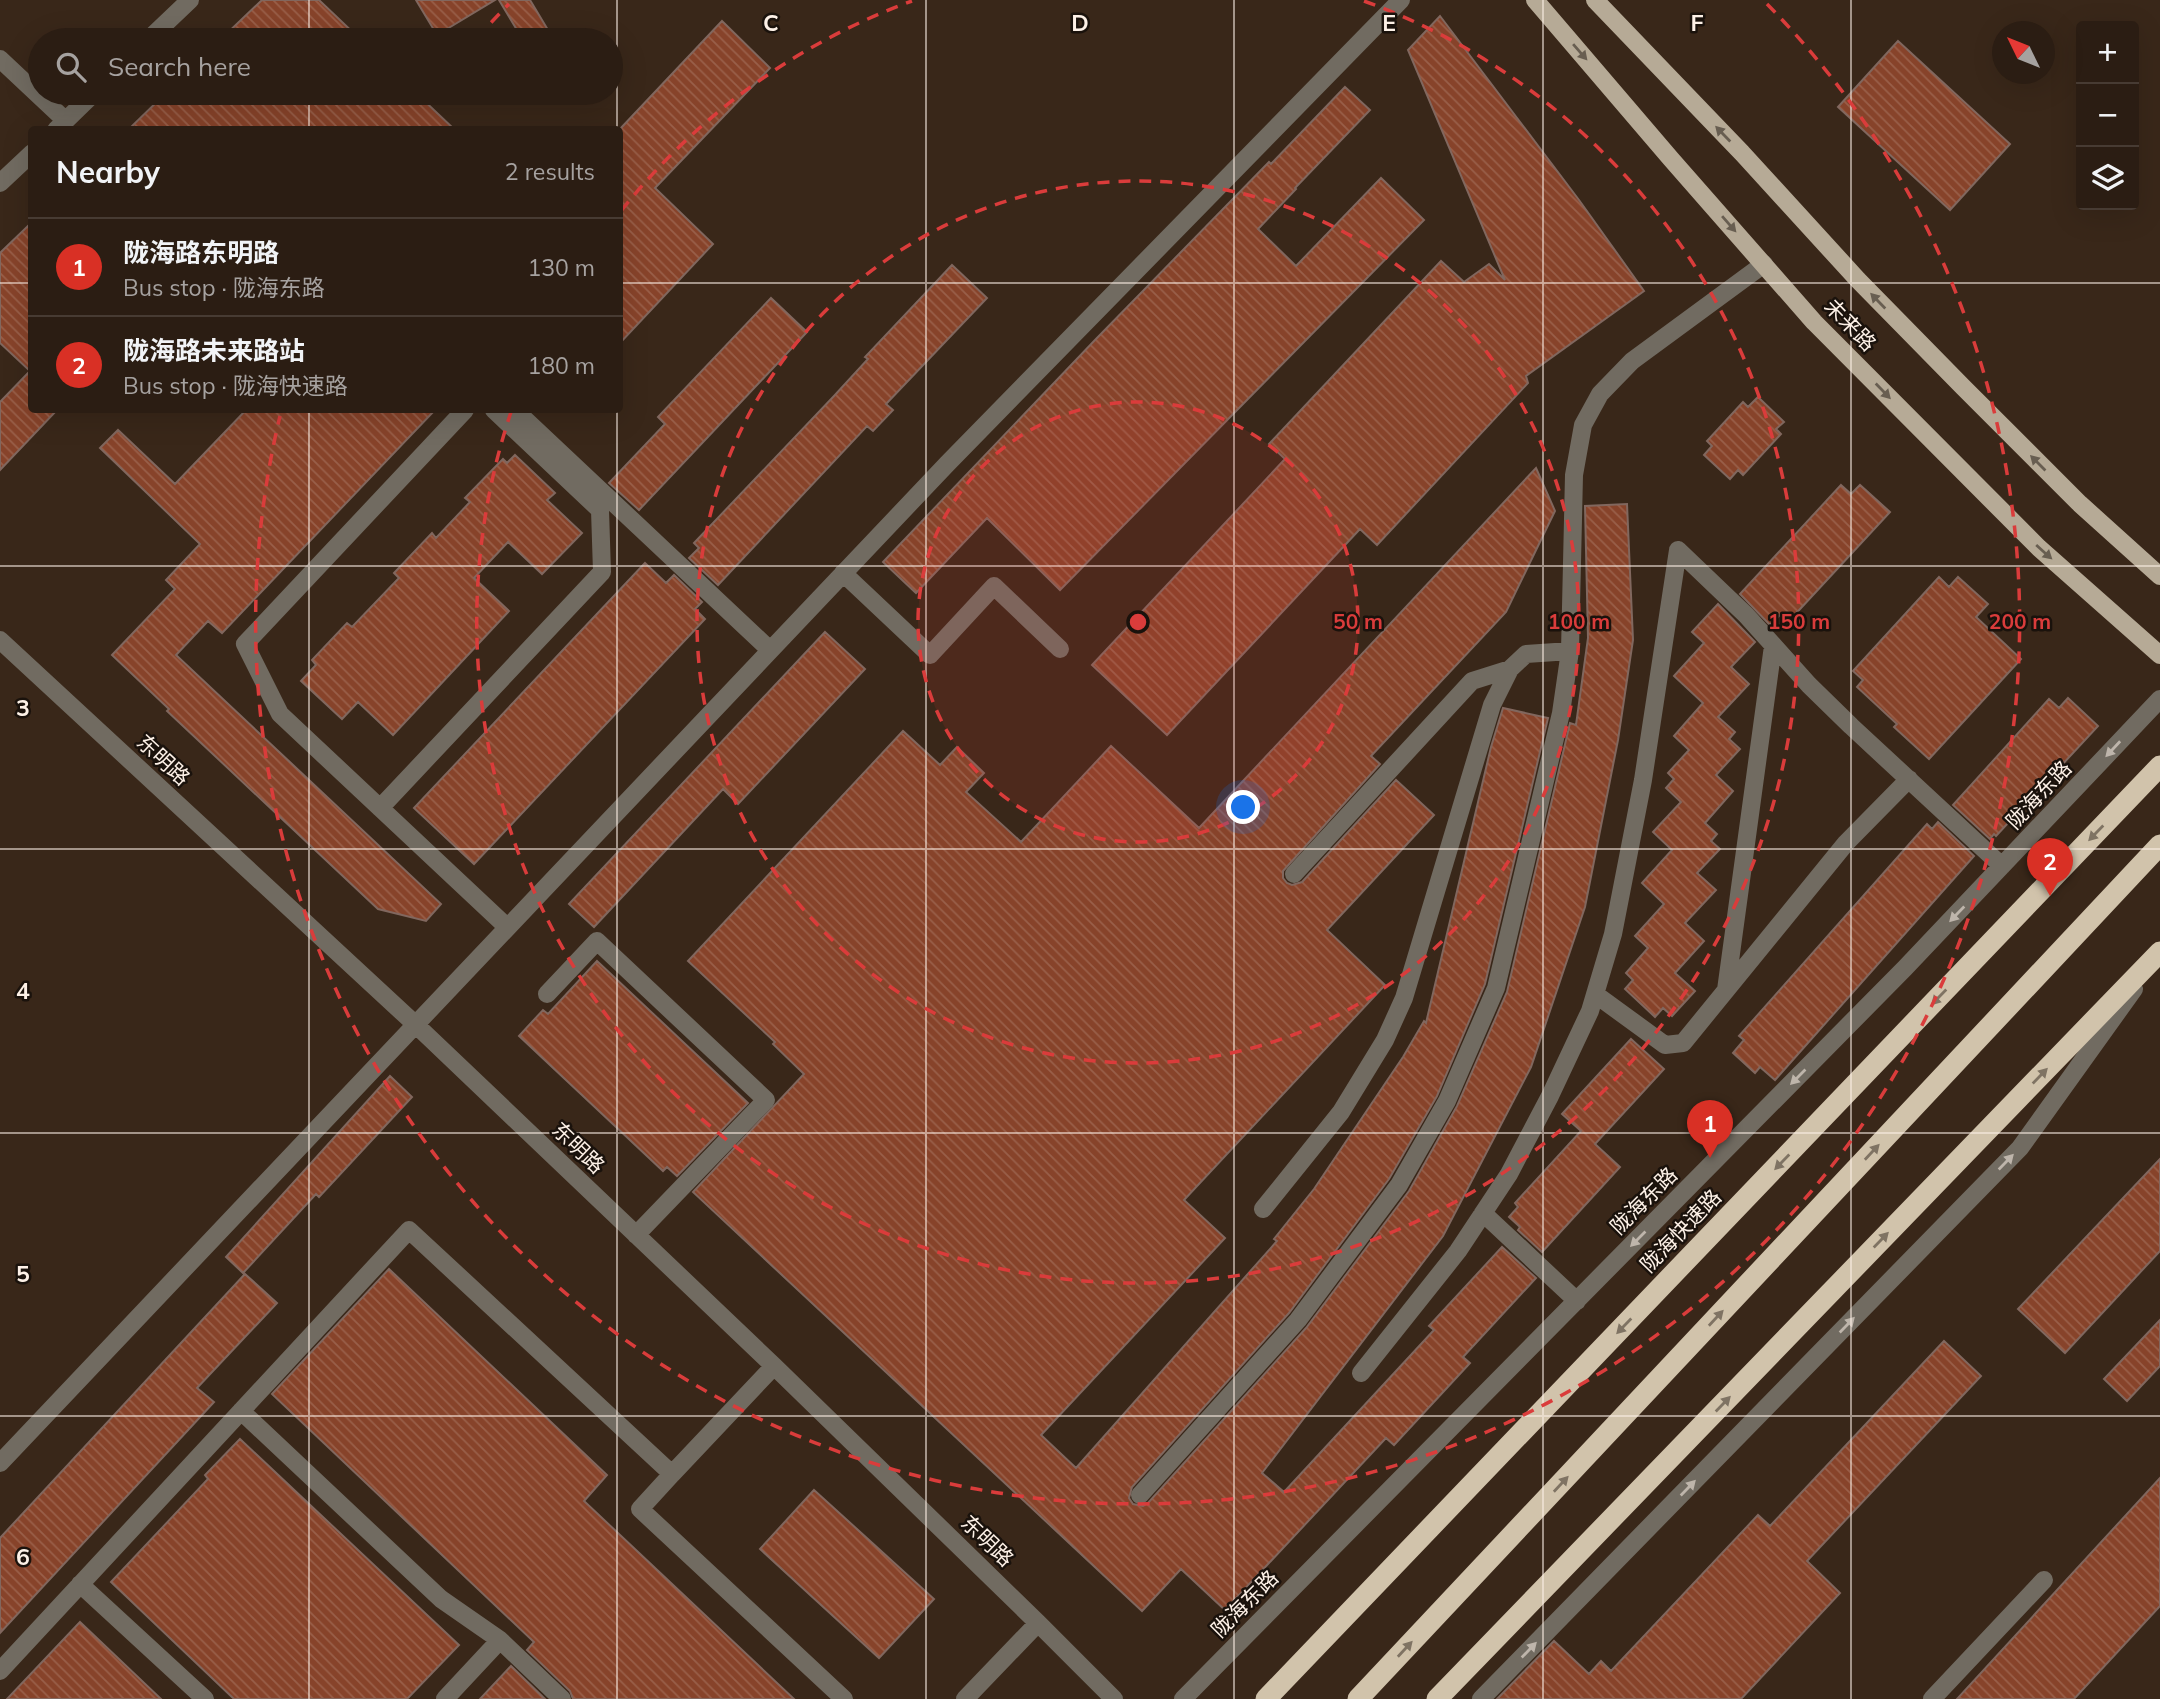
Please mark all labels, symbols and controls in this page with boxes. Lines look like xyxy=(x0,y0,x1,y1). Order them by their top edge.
text: C xyxy=(763,8,779,37)
text: D xyxy=(1071,8,1089,37)
text: E xyxy=(1382,8,1396,37)
text: F xyxy=(1690,8,1704,37)
north arrow xyxy=(1992,21,2055,84)
map controls xyxy=(2076,21,2139,210)
button: + xyxy=(2076,21,2139,84)
search box xyxy=(28,28,623,105)
one-way arrow xyxy=(1572,43,1588,61)
icon: search xyxy=(52,48,90,86)
text: Search here xyxy=(108,50,251,83)
button: − xyxy=(2076,84,2139,147)
one-way arrow xyxy=(1716,126,1732,143)
button: layers xyxy=(2076,147,2139,210)
text: Nearby xyxy=(56,153,160,191)
text: 2 results xyxy=(505,157,595,186)
one-way arrow xyxy=(1720,215,1736,232)
text: 陇海路东明路 xyxy=(123,236,279,269)
text: 1 xyxy=(72,253,86,282)
text: 130 m xyxy=(527,253,595,282)
text: Bus stop · 陇海东路 xyxy=(123,273,325,302)
street label: 未来路 xyxy=(1819,293,1882,356)
one-way arrow xyxy=(1871,293,1887,310)
text: 陇海路未来路站 xyxy=(123,334,305,367)
text: 2 xyxy=(72,351,86,380)
text: 180 m xyxy=(527,351,595,380)
text: Bus stop · 陇海快速路 xyxy=(123,371,348,400)
one-way arrow xyxy=(1874,382,1890,399)
one-way arrow xyxy=(2030,455,2047,471)
one-way arrow xyxy=(2035,544,2052,559)
text: 50 m xyxy=(1333,608,1383,634)
text: 100 m xyxy=(1548,608,1610,634)
text: 150 m xyxy=(1768,608,1830,634)
text: 200 m xyxy=(1989,608,2051,634)
centre of rings xyxy=(1126,610,1150,634)
text: 3 xyxy=(16,693,30,722)
street label: 东明路 xyxy=(132,728,196,790)
one-way arrow xyxy=(2105,740,2122,757)
street label: 陇海东路 xyxy=(2000,755,2076,834)
your location xyxy=(1226,790,1260,824)
one-way arrow xyxy=(2088,824,2104,842)
pin: 2 xyxy=(2027,838,2073,896)
one-way arrow xyxy=(1949,905,1965,922)
text: 4 xyxy=(16,976,30,1005)
one-way arrow xyxy=(1930,989,1947,1006)
one-way arrow xyxy=(1790,1068,1807,1084)
one-way arrow xyxy=(2031,1068,2048,1085)
pin: 1 xyxy=(1687,1100,1733,1158)
street label: 东明路 xyxy=(547,1116,610,1179)
one-way arrow xyxy=(1864,1143,1880,1161)
one-way arrow xyxy=(1774,1153,1790,1170)
one-way arrow xyxy=(1998,1154,2015,1171)
street label: 陇海东路 xyxy=(1604,1161,1682,1239)
street label: 陇海快速路 xyxy=(1634,1184,1726,1277)
one-way arrow xyxy=(1630,1230,1647,1247)
one-way arrow xyxy=(1873,1232,1889,1249)
text: 5 xyxy=(16,1259,30,1288)
one-way arrow xyxy=(1708,1310,1724,1327)
one-way arrow xyxy=(1616,1317,1632,1334)
one-way arrow xyxy=(1839,1317,1855,1333)
one-way arrow xyxy=(1715,1395,1732,1412)
one-way arrow xyxy=(1552,1476,1568,1493)
one-way arrow xyxy=(1679,1479,1696,1496)
street label: 东明路 xyxy=(956,1509,1019,1572)
text: 6 xyxy=(16,1542,30,1571)
street label: 陇海东路 xyxy=(1205,1564,1283,1642)
one-way arrow xyxy=(1396,1641,1413,1658)
one-way arrow xyxy=(1520,1642,1536,1659)

